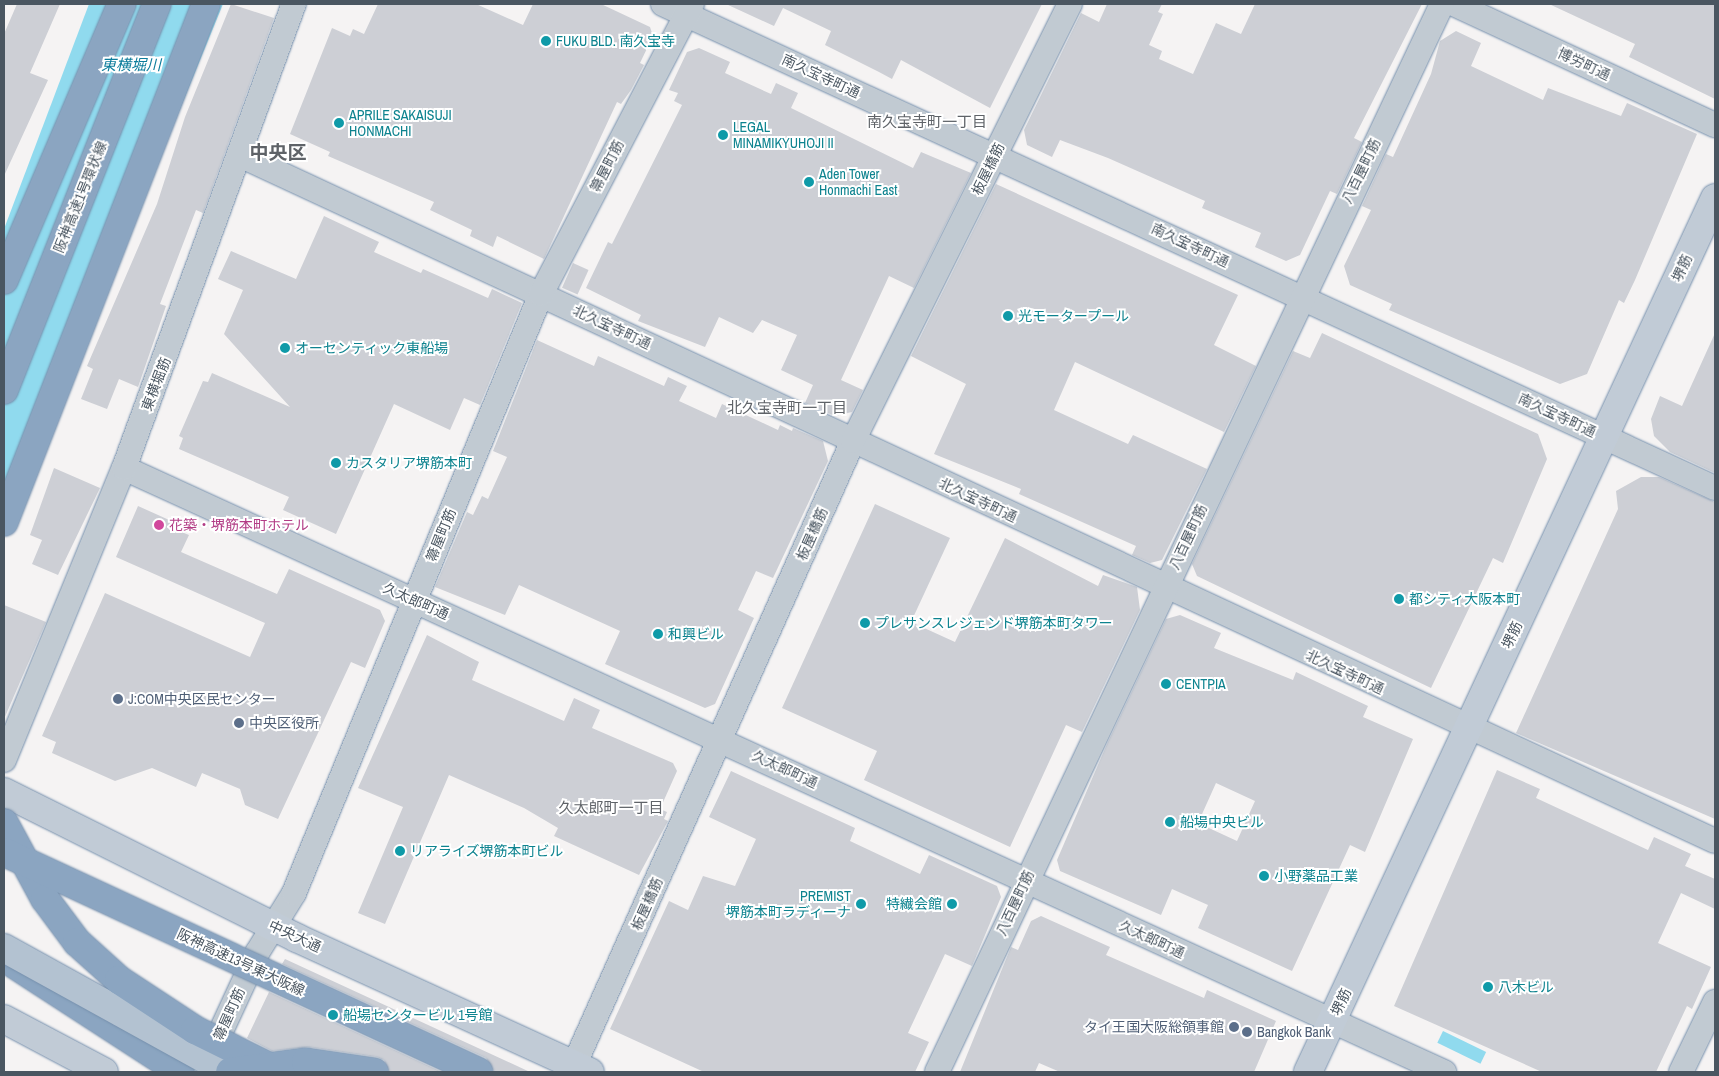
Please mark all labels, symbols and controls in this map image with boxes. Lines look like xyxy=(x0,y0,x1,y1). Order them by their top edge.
place label: FUKU BLD. 南久宝寺 xyxy=(556,33,675,49)
marker: FUKU BLD. 南久宝寺 xyxy=(540,35,552,47)
street label: 博労町通 xyxy=(1555,45,1613,83)
street label: 南久宝寺町通 xyxy=(779,51,863,101)
water label: 東横堀川 xyxy=(101,56,161,74)
place label: APRILE SAKAISUJI HONMACHI xyxy=(349,107,452,140)
district label: 南久宝寺町一丁目 xyxy=(867,113,987,131)
marker: APRILE SAKAISUJI HONMACHI xyxy=(333,117,345,129)
place label: LEGAL MINAMIKYUHOJI II xyxy=(733,119,834,152)
marker: LEGAL MINAMIKYUHOJI II xyxy=(717,129,729,141)
street label: 八百屋町筋 xyxy=(1338,136,1384,206)
street label: 箒屋町筋 xyxy=(587,137,627,195)
street label: 阪神高速1号環状線 xyxy=(50,139,110,255)
street label: 板屋橋筋 xyxy=(968,140,1008,198)
district label: 中央区 xyxy=(250,142,306,164)
place label: Aden Tower Honmachi East xyxy=(819,166,897,198)
marker: Aden Tower Honmachi East xyxy=(803,176,815,188)
street label: 南久宝寺町通 xyxy=(1148,220,1232,270)
street label: 堺筋 xyxy=(1668,252,1696,284)
street label: 北久宝寺町通 xyxy=(570,302,654,352)
place label: 光モータープール xyxy=(1018,308,1130,324)
marker: 光モータープール xyxy=(1002,310,1014,322)
place label: オーセンティック東船場 xyxy=(295,340,449,356)
marker: オーセンティック東船場 xyxy=(279,342,291,354)
street label: 東横堀筋 xyxy=(138,355,174,413)
street label: 南久宝寺町通 xyxy=(1515,390,1599,440)
district label: 北久宝寺町一丁目 xyxy=(727,399,847,417)
place label: カスタリア堺筋本町 xyxy=(346,455,472,471)
marker: カスタリア堺筋本町 xyxy=(330,457,342,469)
street label: 北久宝寺町通 xyxy=(936,475,1020,525)
street label: 八百屋町筋 xyxy=(1166,502,1210,572)
street label: 板屋橋筋 xyxy=(793,505,831,563)
street label: 箒屋町筋 xyxy=(423,506,459,564)
place label: 花築・堺筋本町ホテル xyxy=(169,517,309,533)
marker: 花築・堺筋本町ホテル xyxy=(153,519,165,531)
street label: 久太郎町通 xyxy=(381,579,451,623)
place label: 都シティ大阪本町 xyxy=(1409,591,1521,607)
marker: 都シティ大阪本町 xyxy=(1393,593,1405,605)
place label: プレサンスレジェンド堺筋本町タワー xyxy=(875,615,1113,631)
marker: プレサンスレジェンド堺筋本町タワー xyxy=(859,617,871,629)
street label: 堺筋 xyxy=(1498,619,1526,651)
place label: 和興ビル xyxy=(668,626,724,642)
marker: 和興ビル xyxy=(652,628,664,640)
street label: 北久宝寺町通 xyxy=(1303,647,1387,697)
place label: CENTPIA xyxy=(1176,676,1226,692)
marker: CENTPIA xyxy=(1160,678,1172,690)
place label: J:COM中央区民センター xyxy=(128,691,276,707)
marker: J:COM中央区民センター xyxy=(112,693,124,705)
place label: 中央区役所 xyxy=(249,715,319,731)
marker: 中央区役所 xyxy=(233,717,245,729)
street label: 久太郎町通 xyxy=(750,747,820,791)
district label: 久太郎町一丁目 xyxy=(559,799,663,817)
place label: 船場中央ビル xyxy=(1180,814,1264,830)
marker: 船場中央ビル xyxy=(1164,816,1176,828)
place label: リアライズ堺筋本町ビル xyxy=(410,843,564,859)
marker: リアライズ堺筋本町ビル xyxy=(394,845,406,857)
street label: 八百屋町筋 xyxy=(993,868,1037,938)
place label: 小野薬品工業 xyxy=(1274,868,1358,884)
marker: 小野薬品工業 xyxy=(1258,870,1270,882)
street label: 板屋橋筋 xyxy=(628,875,666,933)
place label: PREMIST 堺筋本町ラディーナ xyxy=(725,888,851,920)
place label: 特繊会館 xyxy=(886,896,942,912)
marker: PREMIST 堺筋本町ラディーナ xyxy=(855,898,867,910)
marker: 特繊会館 xyxy=(946,898,958,910)
street label: 中央大通 xyxy=(266,917,324,955)
street label: 久太郎町通 xyxy=(1117,917,1187,961)
street label: 阪神高速13号東大阪線 xyxy=(175,925,307,999)
place label: 八木ビル xyxy=(1498,979,1554,995)
marker: 八木ビル xyxy=(1482,981,1494,993)
street label: 箒屋町筋 xyxy=(210,985,248,1043)
street label: 堺筋 xyxy=(1327,986,1355,1018)
place label: 船場センタービル 1号館 xyxy=(343,1007,493,1023)
marker: 船場センタービル 1号館 xyxy=(327,1009,339,1021)
place label: タイ王国大阪総領事館 xyxy=(1084,1019,1224,1035)
marker: タイ王国大阪総領事館 xyxy=(1228,1021,1240,1033)
place label: Bangkok Bank xyxy=(1257,1024,1331,1040)
marker: Bangkok Bank xyxy=(1241,1026,1253,1038)

